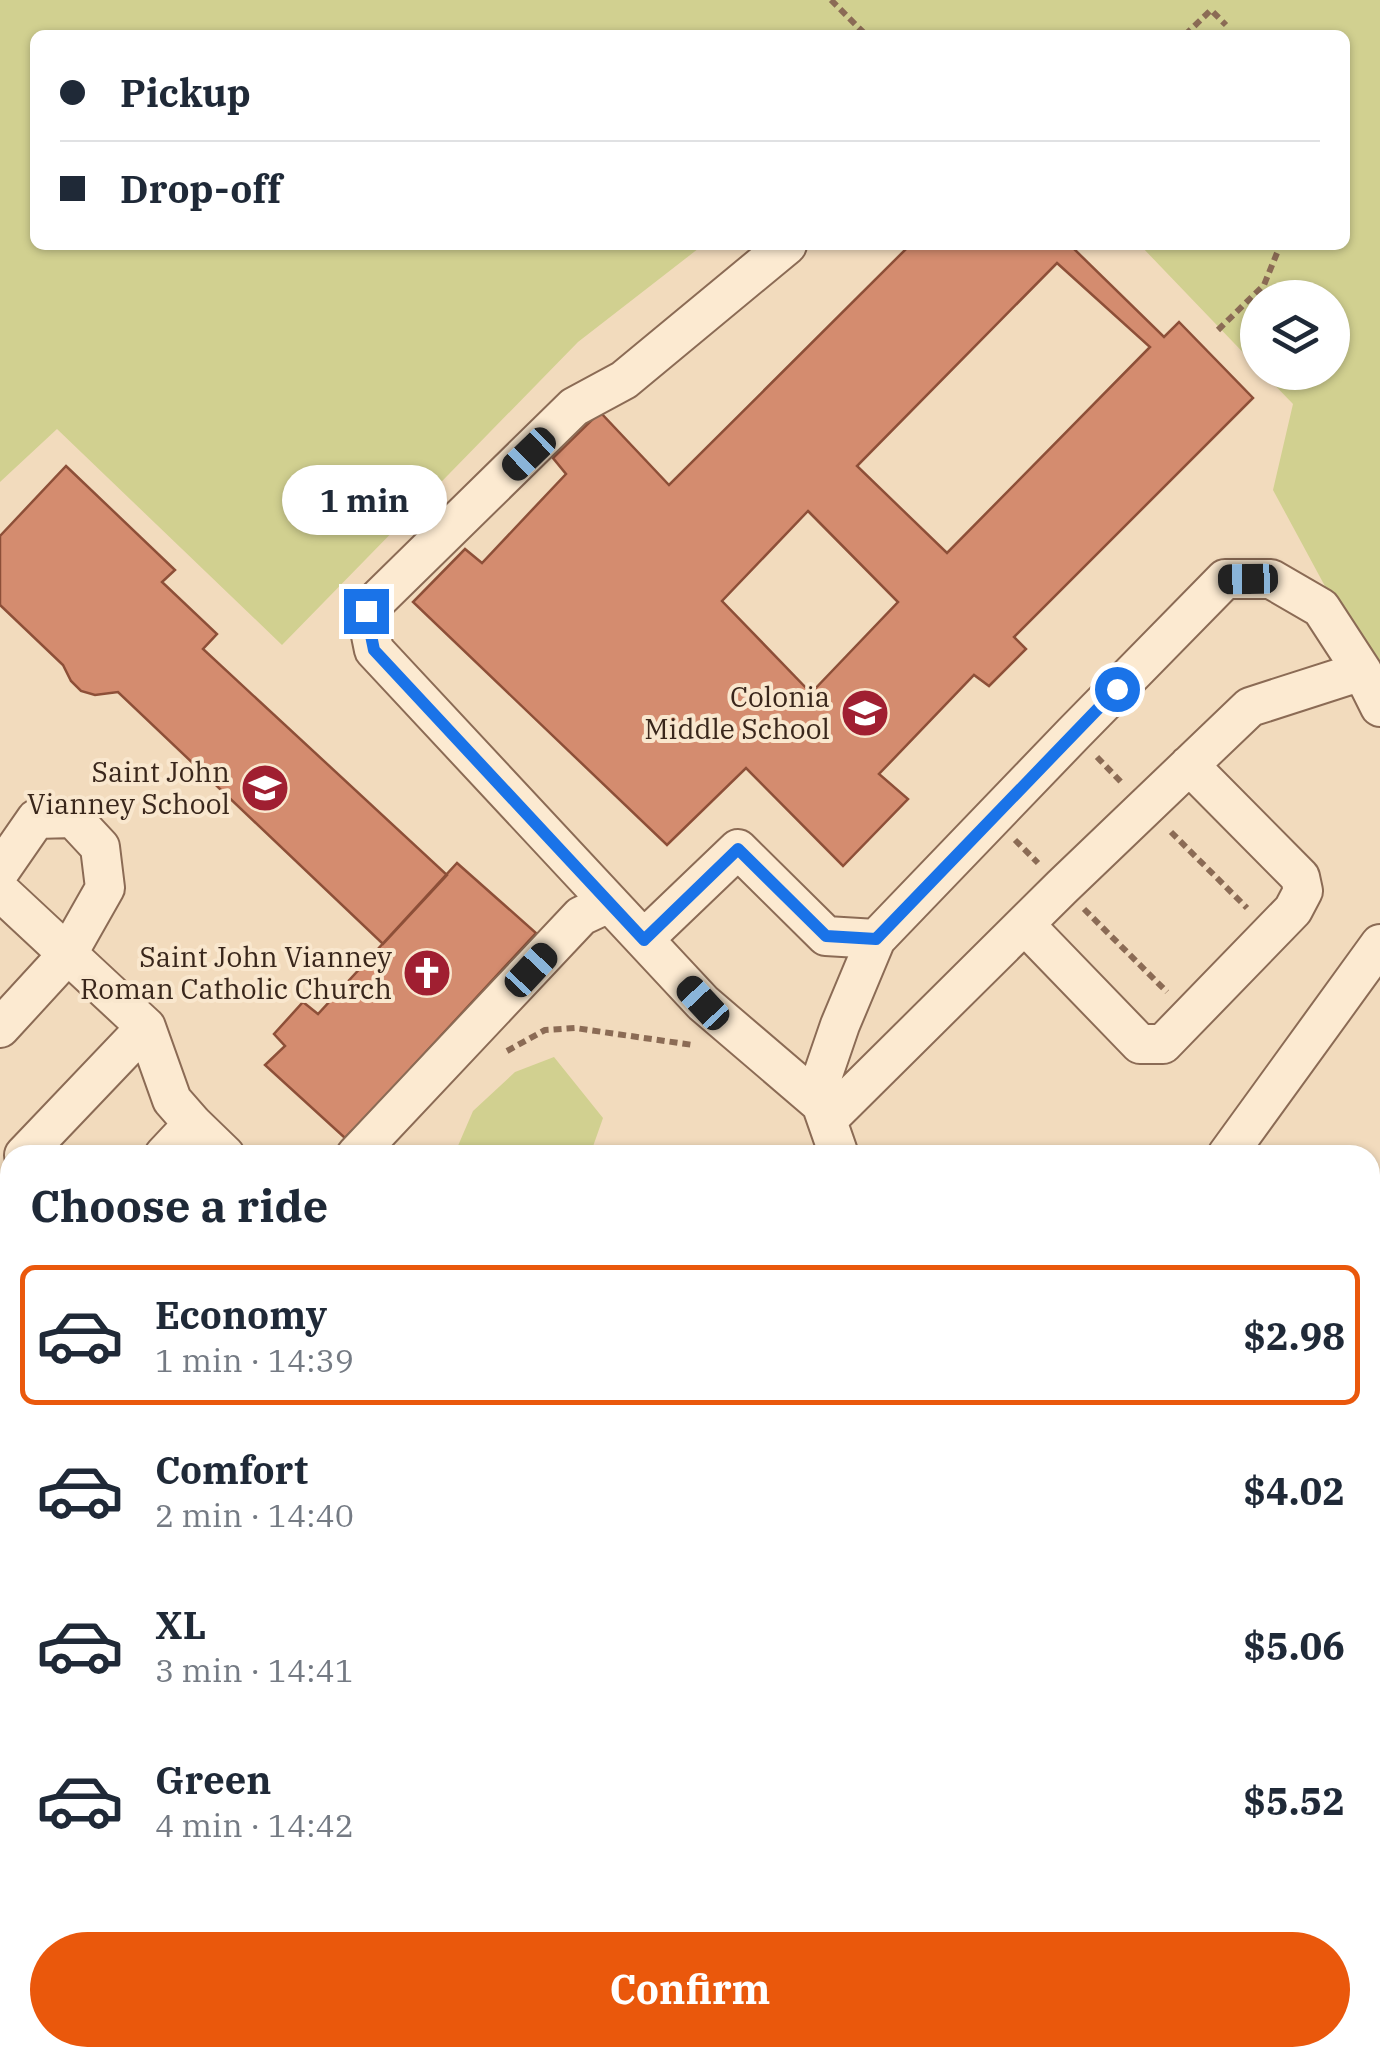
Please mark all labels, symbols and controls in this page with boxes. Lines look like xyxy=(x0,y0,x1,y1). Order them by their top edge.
text: Pickup xyxy=(120,68,251,117)
text: Drop-off xyxy=(120,164,282,213)
map controls xyxy=(1240,280,1350,390)
button: layers xyxy=(1240,280,1350,390)
car xyxy=(497,422,561,486)
callout: 1 min xyxy=(284,466,448,536)
text: 1 min xyxy=(320,479,409,521)
car xyxy=(1218,563,1278,595)
route end xyxy=(344,589,389,634)
route start xyxy=(1095,667,1140,712)
place label: Colonia Middle School xyxy=(644,678,830,747)
school or university icon: Colonia Middle School xyxy=(839,687,891,739)
place label: Saint John Vianney School xyxy=(27,753,230,822)
school or university icon: Saint John Vianney School xyxy=(239,762,291,814)
place label: Saint John Vianney Roman Catholic Church xyxy=(80,938,392,1007)
car xyxy=(500,938,562,1002)
church icon: Saint John Vianney Roman Catholic Church xyxy=(401,947,453,999)
car xyxy=(672,971,734,1035)
text: Choose a ride xyxy=(30,1176,328,1234)
icon: car xyxy=(35,1290,125,1380)
text: Economy xyxy=(155,1290,327,1339)
text: $2.98 xyxy=(1243,1311,1345,1360)
text: 1 min · 14:39 xyxy=(155,1339,354,1381)
icon: car xyxy=(35,1445,125,1535)
text: Comfort xyxy=(155,1445,308,1494)
text: $4.02 xyxy=(1243,1466,1345,1515)
text: 2 min · 14:40 xyxy=(155,1494,354,1536)
icon: car xyxy=(35,1600,125,1690)
text: XL xyxy=(155,1600,206,1649)
text: $5.06 xyxy=(1243,1621,1345,1670)
text: 3 min · 14:41 xyxy=(155,1649,354,1691)
icon: car xyxy=(35,1755,125,1845)
text: Green xyxy=(155,1755,271,1804)
text: $5.52 xyxy=(1243,1776,1345,1825)
text: 4 min · 14:42 xyxy=(155,1804,354,1846)
button: Confirm xyxy=(30,1932,1350,2047)

